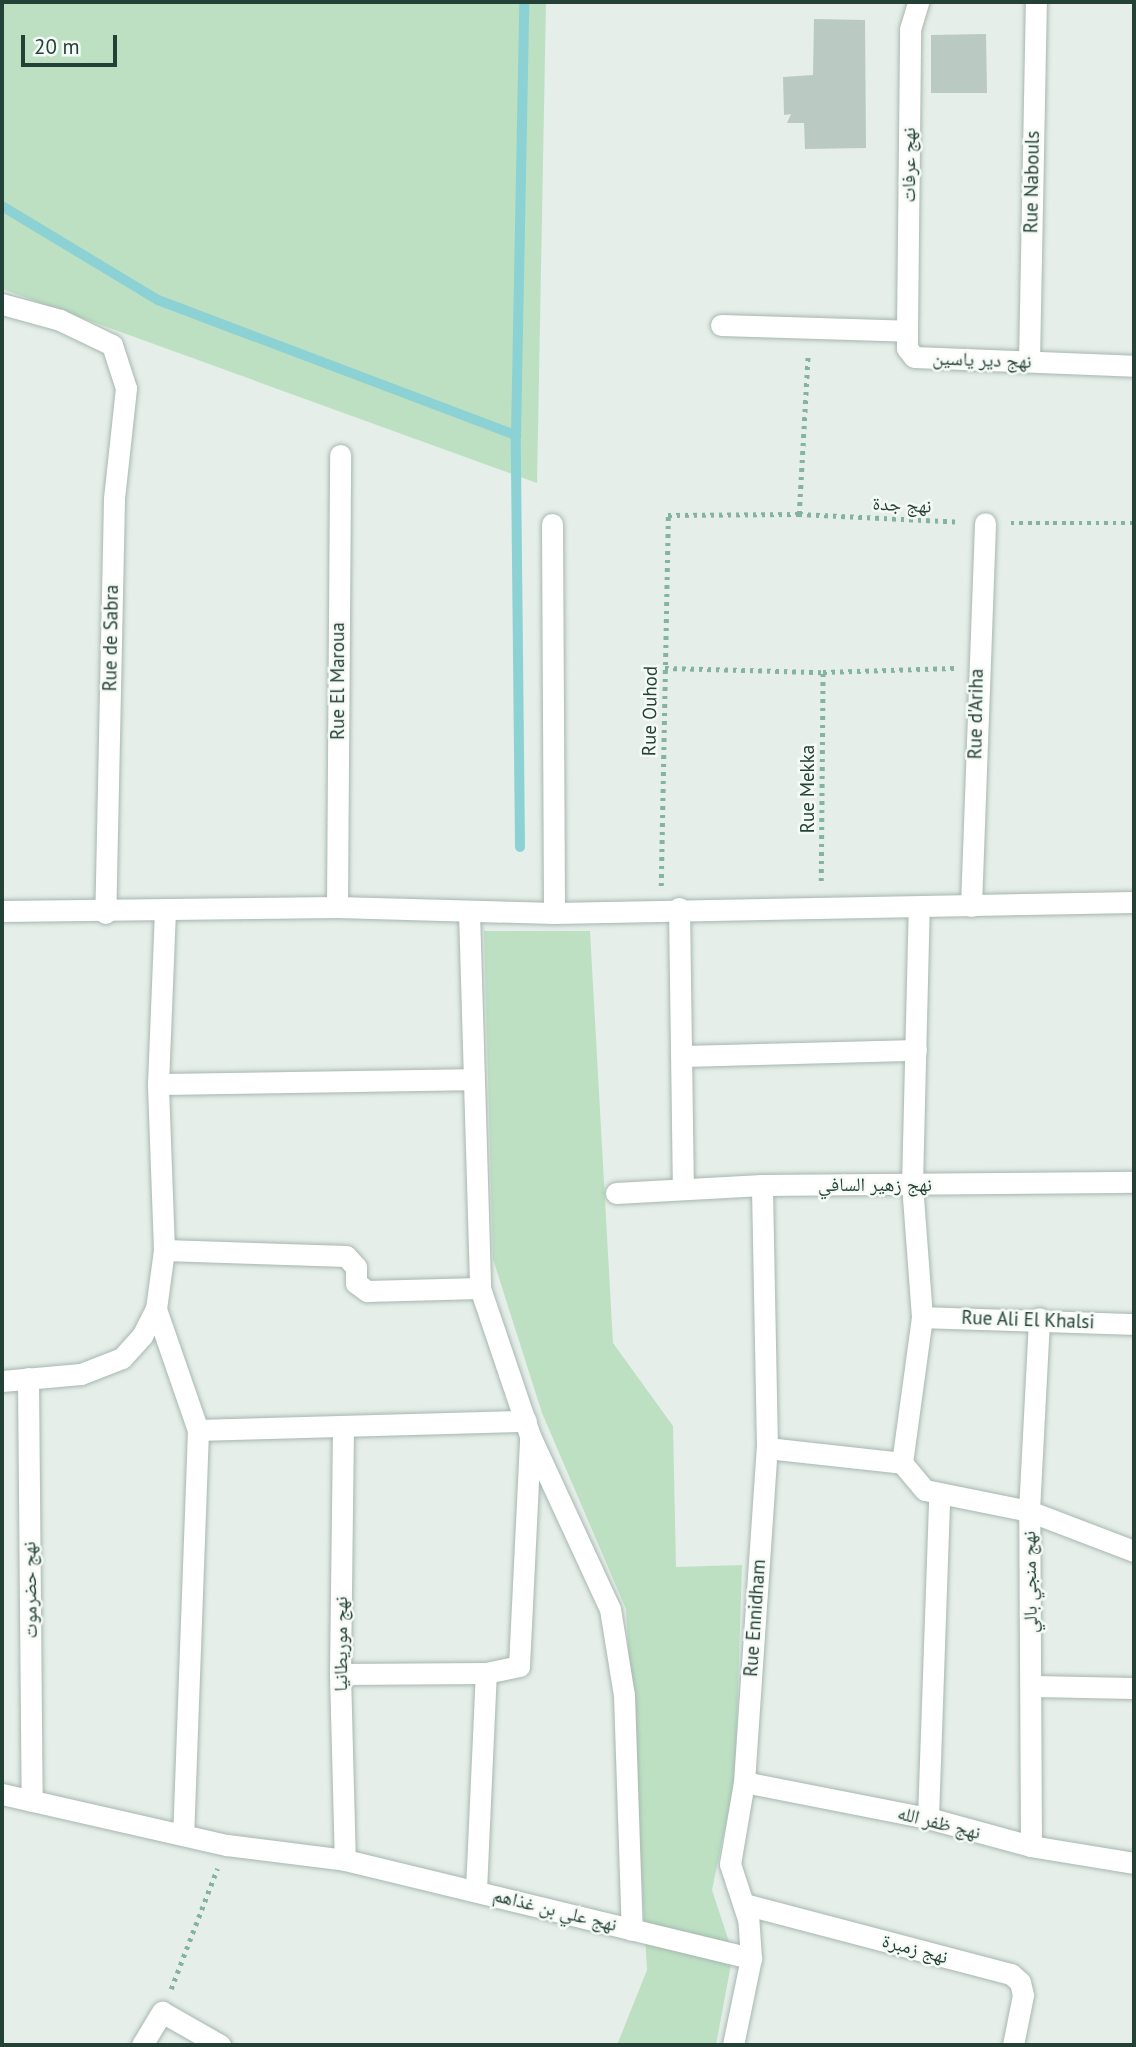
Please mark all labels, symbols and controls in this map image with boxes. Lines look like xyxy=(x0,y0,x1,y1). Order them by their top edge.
scale bar xyxy=(24,21,121,65)
text: 20 m xyxy=(34,33,80,60)
street label: نهج عرفات xyxy=(898,128,920,202)
street label: Rue Nabouls xyxy=(1020,131,1044,233)
street label: نهج دير ياسين xyxy=(932,347,1032,373)
street label: نهج جدة xyxy=(872,492,932,518)
street label: Rue de Sabra xyxy=(99,584,123,692)
street label: Rue El Maroua xyxy=(327,622,349,740)
street label: Rue Ouhod xyxy=(638,666,662,756)
street label: Rue d'Ariha xyxy=(964,669,988,759)
street label: Rue Mekka xyxy=(797,745,819,833)
street label: نهج زهير السافي xyxy=(818,1174,932,1196)
street label: Rue Ali El Khalsi xyxy=(961,1306,1095,1334)
street label: نهج منجي بالي xyxy=(1018,1531,1042,1633)
street label: نهج حضرموت xyxy=(18,1541,42,1639)
street label: Rue Ennidham xyxy=(740,1559,770,1677)
street label: نهج موريطانيا xyxy=(330,1596,352,1692)
street label: نهج ظفر الله xyxy=(895,1802,983,1844)
street label: نهج علي بن غذاهم xyxy=(491,1884,619,1936)
street label: نهج زمبرة xyxy=(880,1929,950,1969)

